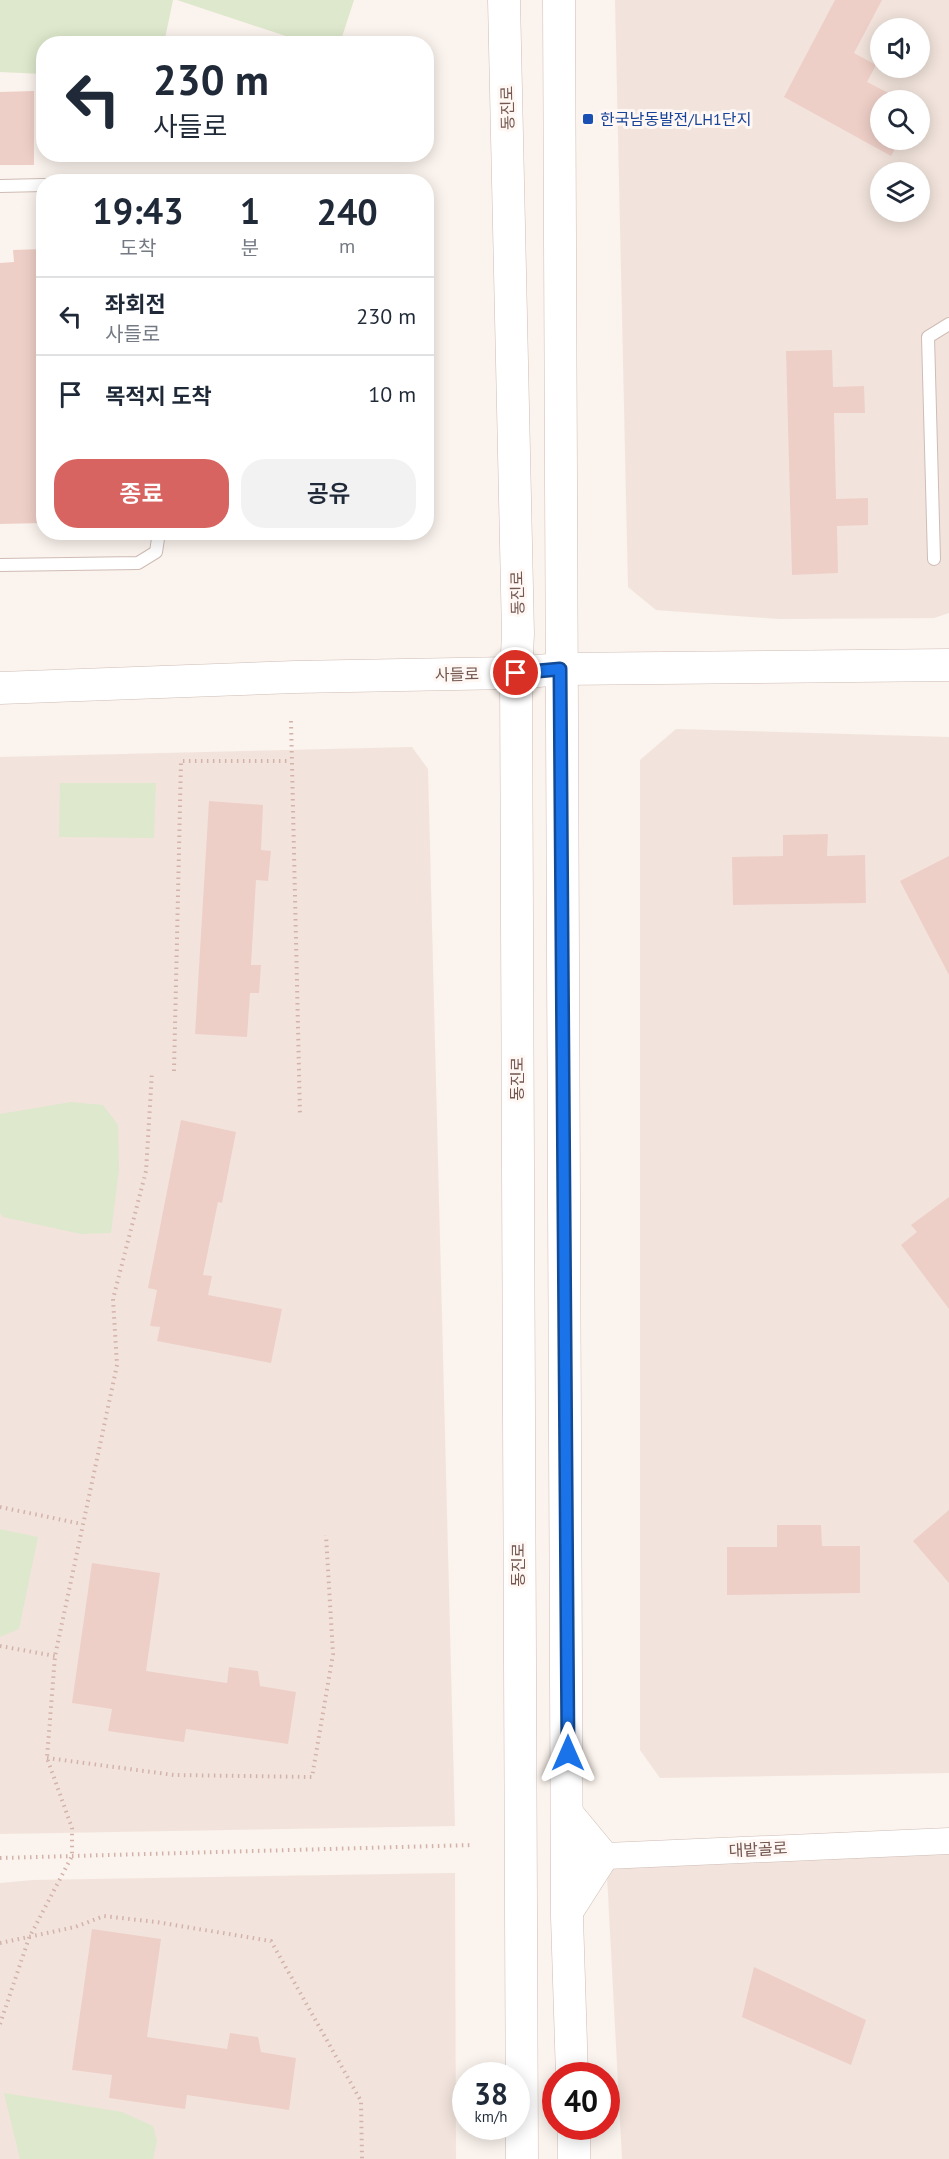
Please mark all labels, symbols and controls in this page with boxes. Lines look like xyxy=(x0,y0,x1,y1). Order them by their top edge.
map controls xyxy=(870,18,930,222)
button: sound xyxy=(870,18,930,78)
text: 230 m xyxy=(153,52,269,107)
icon: left xyxy=(54,60,132,138)
street label: 동진로 xyxy=(497,85,517,130)
button: search xyxy=(870,90,930,150)
text: 사들로 xyxy=(153,109,228,143)
place label: 한국남동발전/LH1단지 xyxy=(600,109,751,129)
marker: 한국남동발전/LH1단지 xyxy=(581,112,595,126)
button: layers xyxy=(870,162,930,222)
text: 19:43 xyxy=(92,187,184,234)
text: 1 xyxy=(240,187,260,234)
text: 240 xyxy=(316,188,378,235)
text: m xyxy=(339,233,355,259)
text: 도착 xyxy=(120,235,156,261)
text: 분 xyxy=(241,235,259,261)
text: 좌회전 xyxy=(105,290,166,318)
icon: left xyxy=(54,300,87,333)
text: 230 m xyxy=(356,302,416,330)
text: 사들로 xyxy=(105,321,160,347)
icon: arrive xyxy=(54,378,87,411)
text: 10 m xyxy=(368,380,416,408)
text: 목적지 도착 xyxy=(105,382,212,410)
button: 종료 xyxy=(54,459,229,528)
button: 공유 xyxy=(241,459,416,528)
street label: 동진로 xyxy=(507,570,527,615)
pin xyxy=(490,647,541,698)
icon: arrive xyxy=(499,656,532,689)
street label: 사들로 xyxy=(435,664,480,684)
street label: 동진로 xyxy=(507,1057,527,1101)
street label: 동진로 xyxy=(508,1543,528,1587)
position arrow xyxy=(536,1721,600,1785)
street label: 대밭골로 xyxy=(728,1837,788,1861)
speed limit sign: 40 xyxy=(542,2062,620,2140)
text: 38 xyxy=(474,2074,508,2113)
text: km/h xyxy=(475,2107,507,2126)

